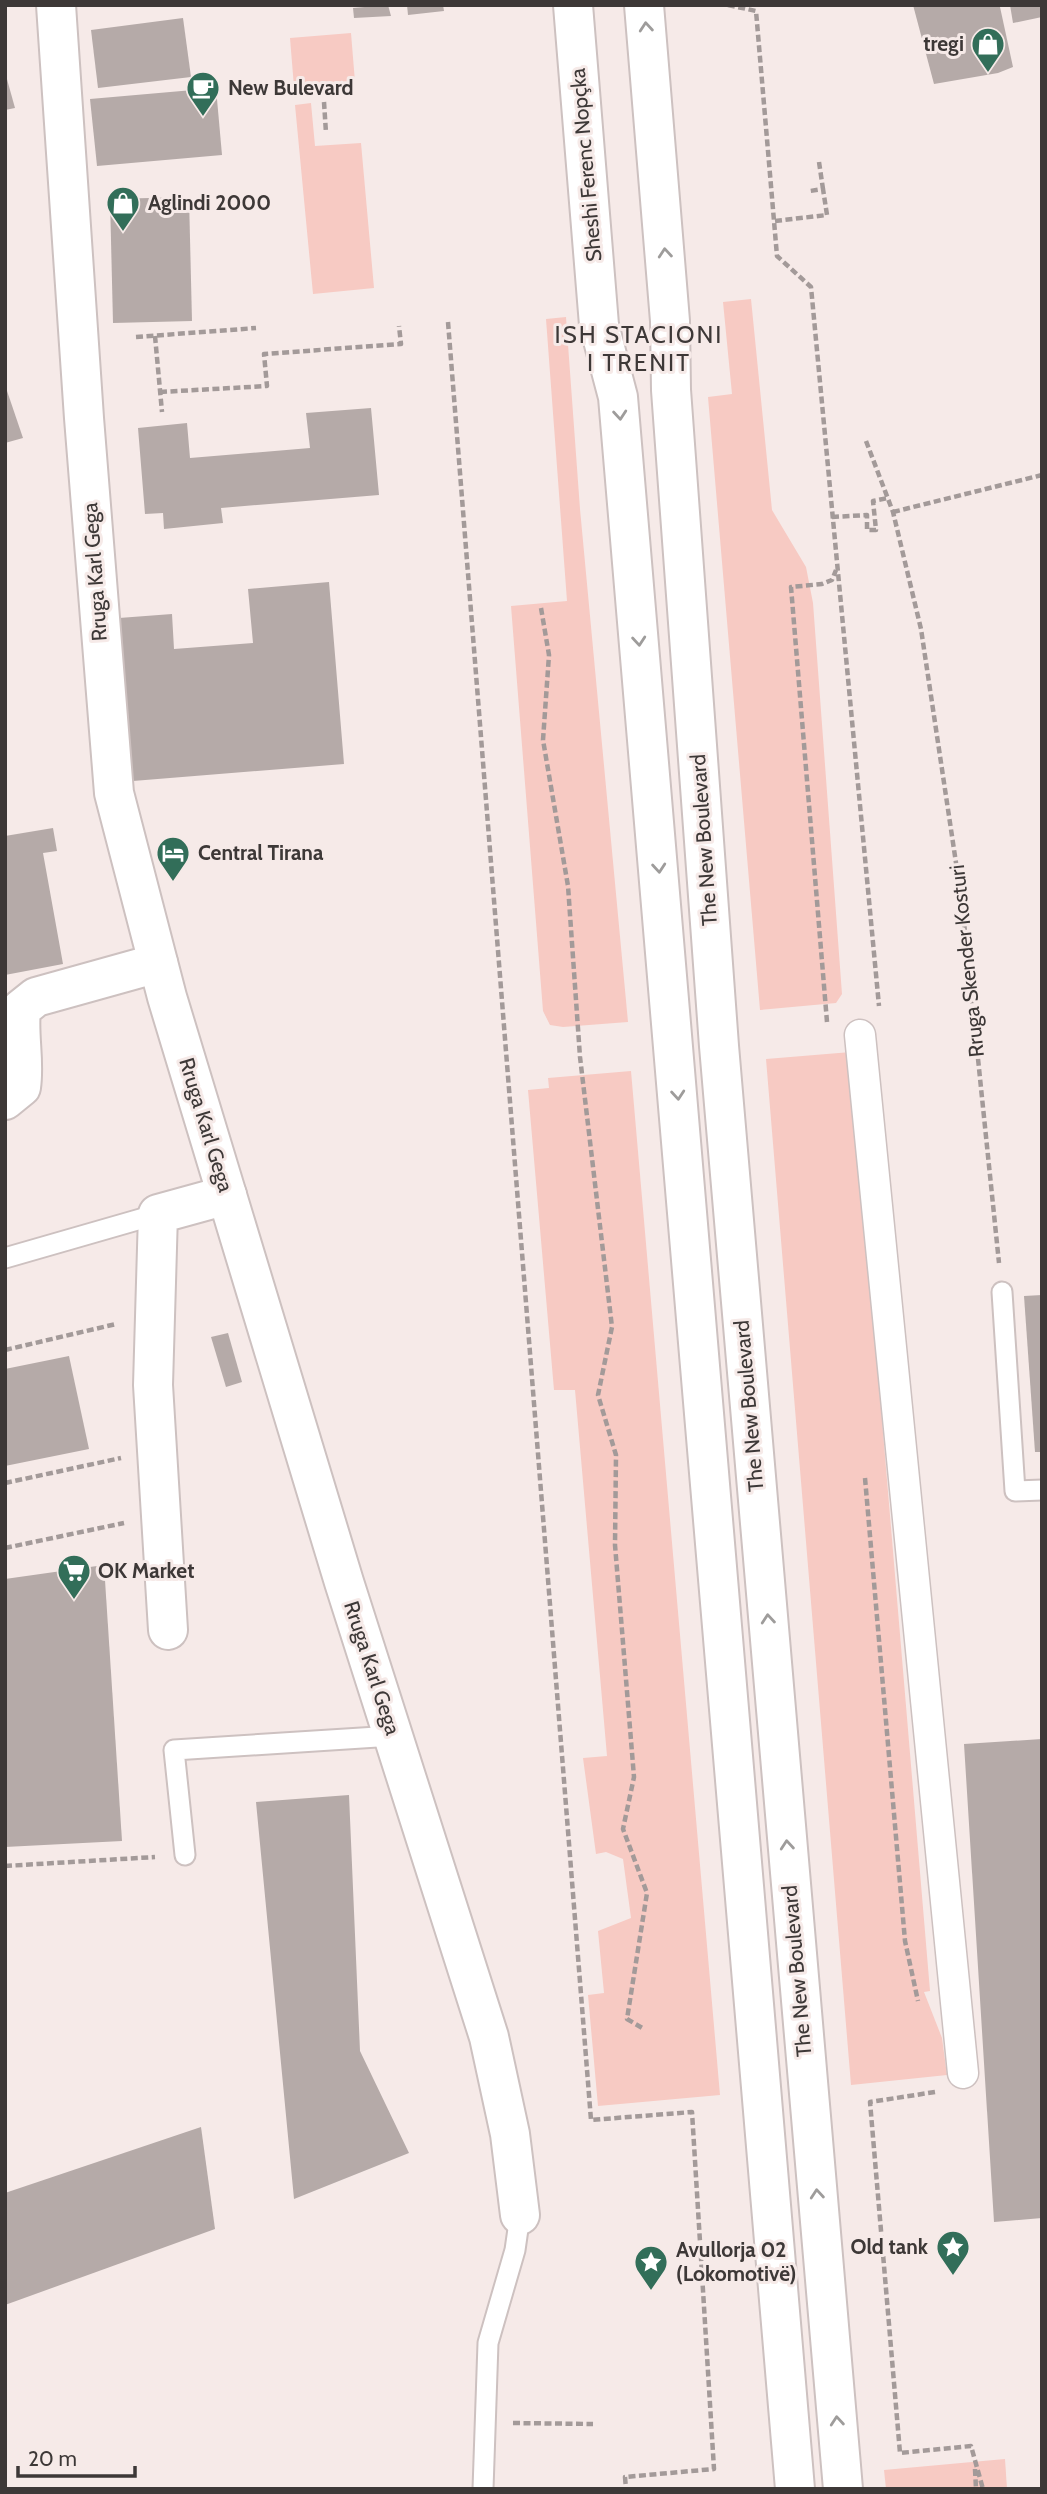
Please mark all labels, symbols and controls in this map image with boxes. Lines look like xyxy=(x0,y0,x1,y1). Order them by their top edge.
one-way arrow xyxy=(639,21,654,32)
shop icon: tregi xyxy=(969,25,1007,74)
place label: tregi xyxy=(923,31,964,56)
street label: Sheshi Ferenc Nopçka xyxy=(565,67,606,263)
cafe icon: New Bulevard xyxy=(184,69,222,118)
place label: New Bulevard xyxy=(228,75,354,100)
shop icon: Aglindi 2000 xyxy=(104,184,142,233)
place label: Aglindi 2000 xyxy=(148,190,271,215)
one-way arrow xyxy=(658,248,673,259)
district label: ISH STACIONI I TRENIT xyxy=(555,320,723,377)
one-way arrow xyxy=(612,409,627,420)
street label: Rruga Karl Gega xyxy=(77,502,112,642)
one-way arrow xyxy=(631,636,646,647)
street label: The New Boulevard xyxy=(685,753,722,927)
hotel icon: Central Tirana xyxy=(154,834,192,883)
place label: Central Tirana xyxy=(198,840,324,865)
one-way arrow xyxy=(651,863,666,874)
street label: Rruga Skender Kosturi xyxy=(944,864,989,1058)
street label: Rruga Karl Gega xyxy=(174,1055,239,1195)
one-way arrow xyxy=(670,1089,685,1100)
street label: The New Boulevard xyxy=(729,1319,768,1493)
supermarket icon: OK Market xyxy=(55,1552,93,1601)
place label: OK Market xyxy=(98,1558,194,1583)
street label: Rruga Karl Gega xyxy=(339,1598,406,1738)
one-way arrow xyxy=(761,1613,776,1624)
one-way arrow xyxy=(780,1840,795,1851)
street label: The New Boulevard xyxy=(777,1884,816,2058)
one-way arrow xyxy=(810,2188,825,2199)
place icon: Old tank xyxy=(934,2228,972,2277)
place label: Old tank xyxy=(851,2234,929,2259)
place label: Avullorja 02 (Lokomotivë) xyxy=(676,2237,797,2286)
place icon: Avullorja 02 (Lokomotivë) xyxy=(632,2243,670,2292)
one-way arrow xyxy=(830,2415,845,2426)
scale bar xyxy=(18,2434,135,2478)
text: 20 m xyxy=(28,2446,77,2471)

